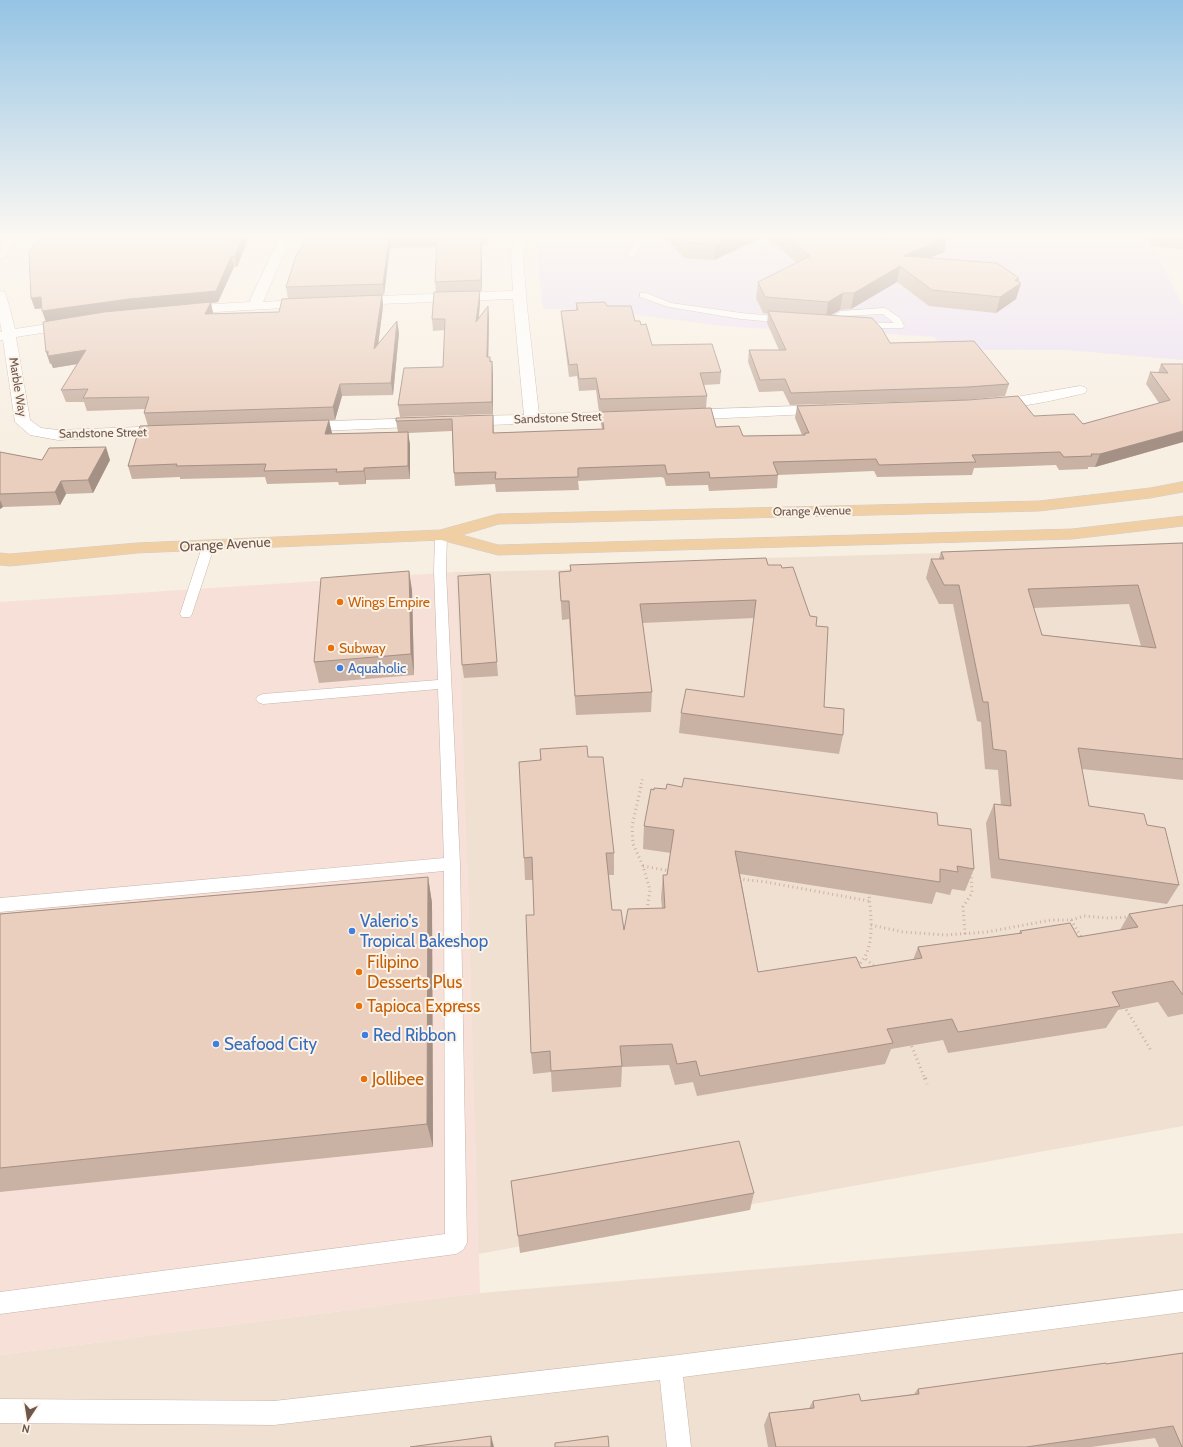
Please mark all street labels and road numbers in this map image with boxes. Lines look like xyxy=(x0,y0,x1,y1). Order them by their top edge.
street label: Marble Way xyxy=(6,356,31,418)
street label: Sandstone Street xyxy=(514,408,602,427)
street label: Sandstone Street xyxy=(59,424,147,441)
street label: Orange Avenue xyxy=(773,502,851,519)
street label: Orange Avenue xyxy=(179,533,271,555)

